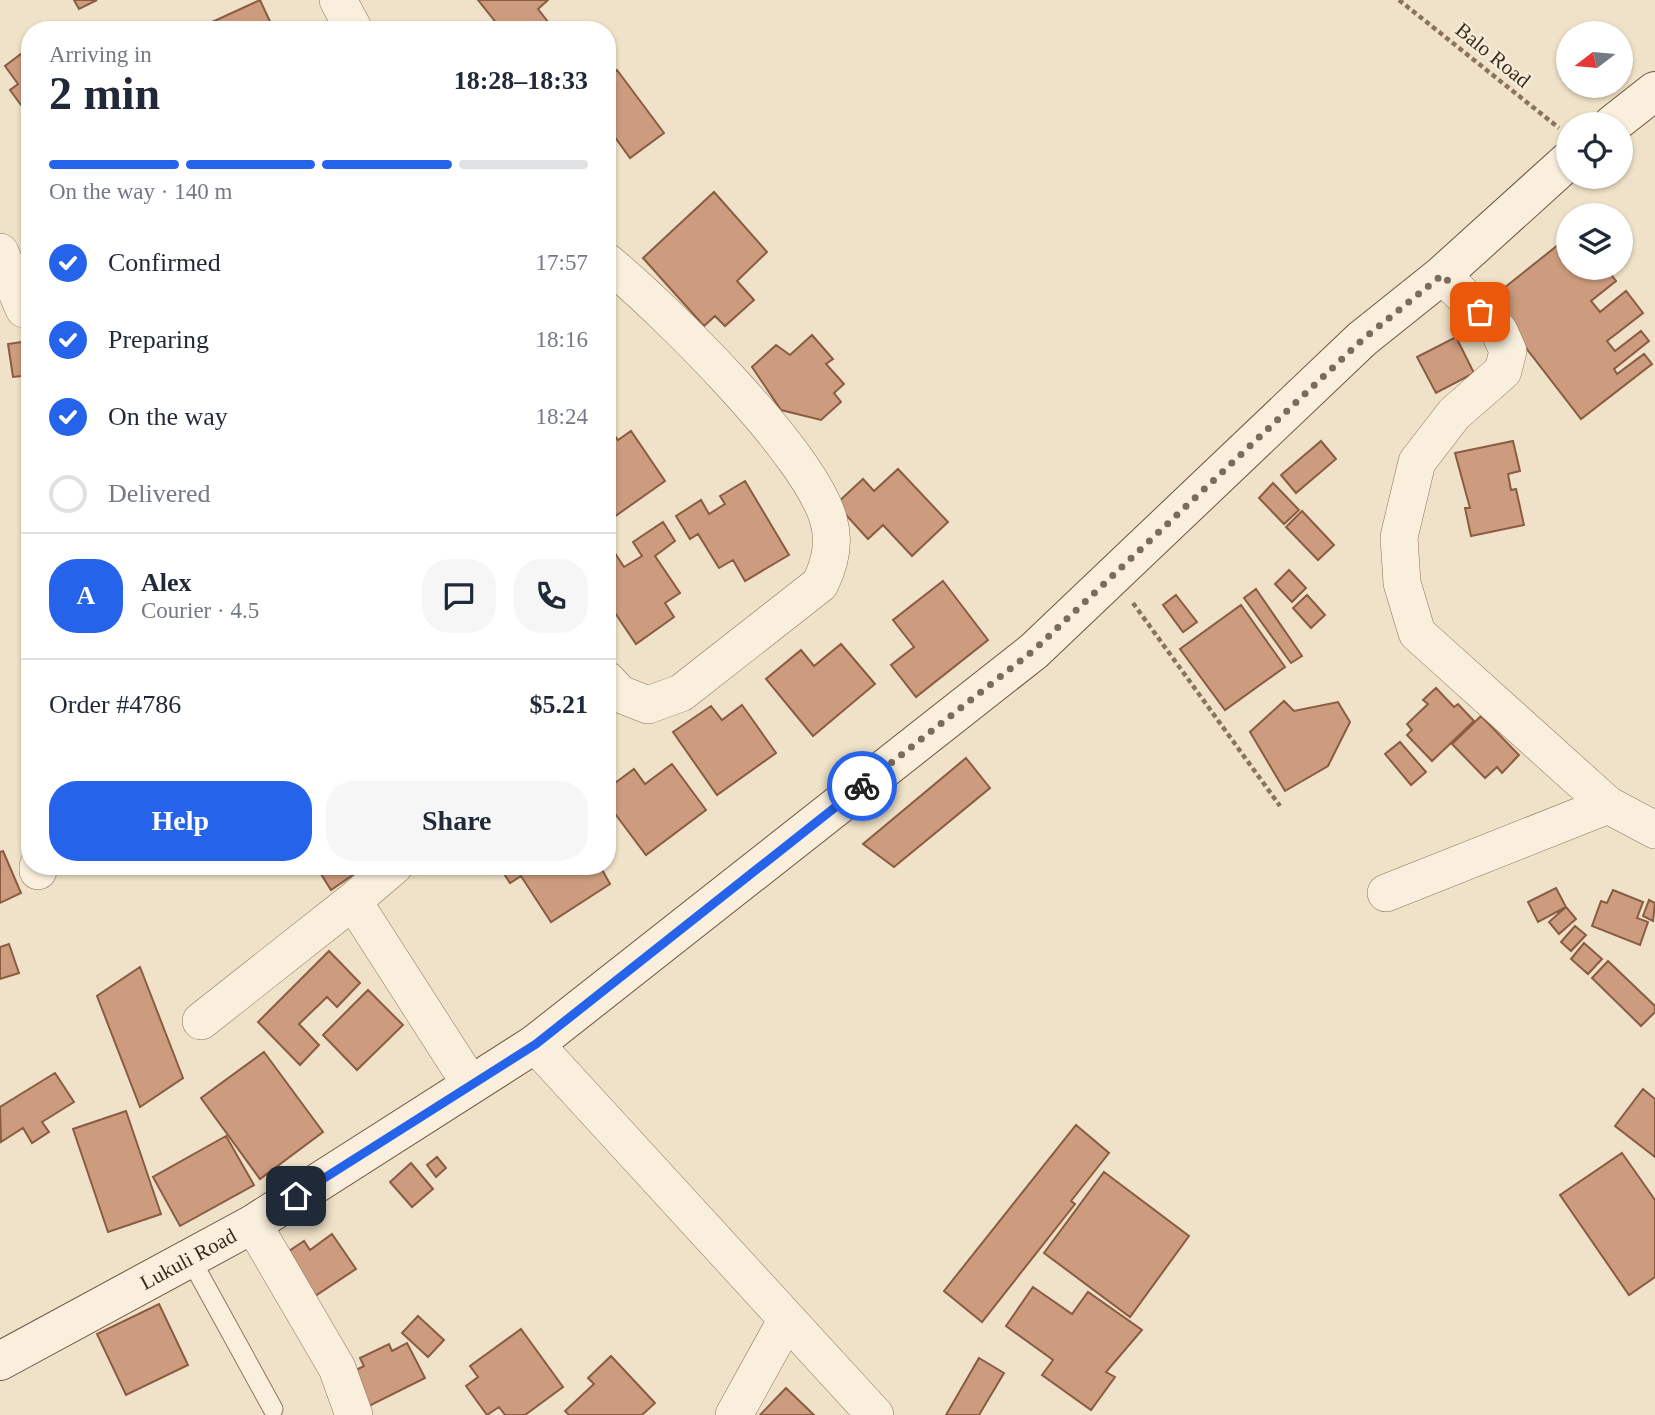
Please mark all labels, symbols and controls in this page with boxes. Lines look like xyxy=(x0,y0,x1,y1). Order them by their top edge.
street label: Balo Road xyxy=(1451,18,1536,93)
north arrow xyxy=(1556,21,1633,98)
map controls xyxy=(1556,21,1633,280)
text: Arriving in xyxy=(49,42,152,67)
text: 18:28–18:33 xyxy=(454,66,588,95)
text: 2 min xyxy=(49,68,160,119)
button: locate xyxy=(1556,112,1633,189)
text: On the way · 140 m xyxy=(49,179,232,204)
button: layers xyxy=(1556,203,1633,280)
icon: check xyxy=(49,244,87,282)
text: Confirmed xyxy=(108,248,221,277)
text: 17:57 xyxy=(536,250,588,275)
pin xyxy=(1450,282,1510,342)
icon: bag xyxy=(1461,293,1499,331)
icon: check xyxy=(49,321,87,359)
text: Preparing xyxy=(108,325,209,354)
text: 18:16 xyxy=(536,327,588,352)
icon: check xyxy=(49,398,87,436)
text: On the way xyxy=(108,402,228,431)
text: 18:24 xyxy=(536,404,588,429)
text: Delivered xyxy=(108,479,211,508)
button: chat xyxy=(422,559,496,633)
button: phone xyxy=(514,559,588,633)
text: Alex xyxy=(141,568,192,597)
text: A xyxy=(77,581,95,610)
text: Courier · 4.5 xyxy=(141,598,259,623)
text: Order #4786 xyxy=(49,690,181,719)
text: $5.21 xyxy=(530,690,588,719)
courier xyxy=(827,751,897,821)
icon: bike xyxy=(843,767,881,805)
button: Help xyxy=(49,781,312,861)
button: Share xyxy=(326,781,588,861)
pin xyxy=(266,1166,326,1226)
icon: home xyxy=(277,1177,315,1215)
street label: Lukuli Road xyxy=(136,1223,241,1295)

